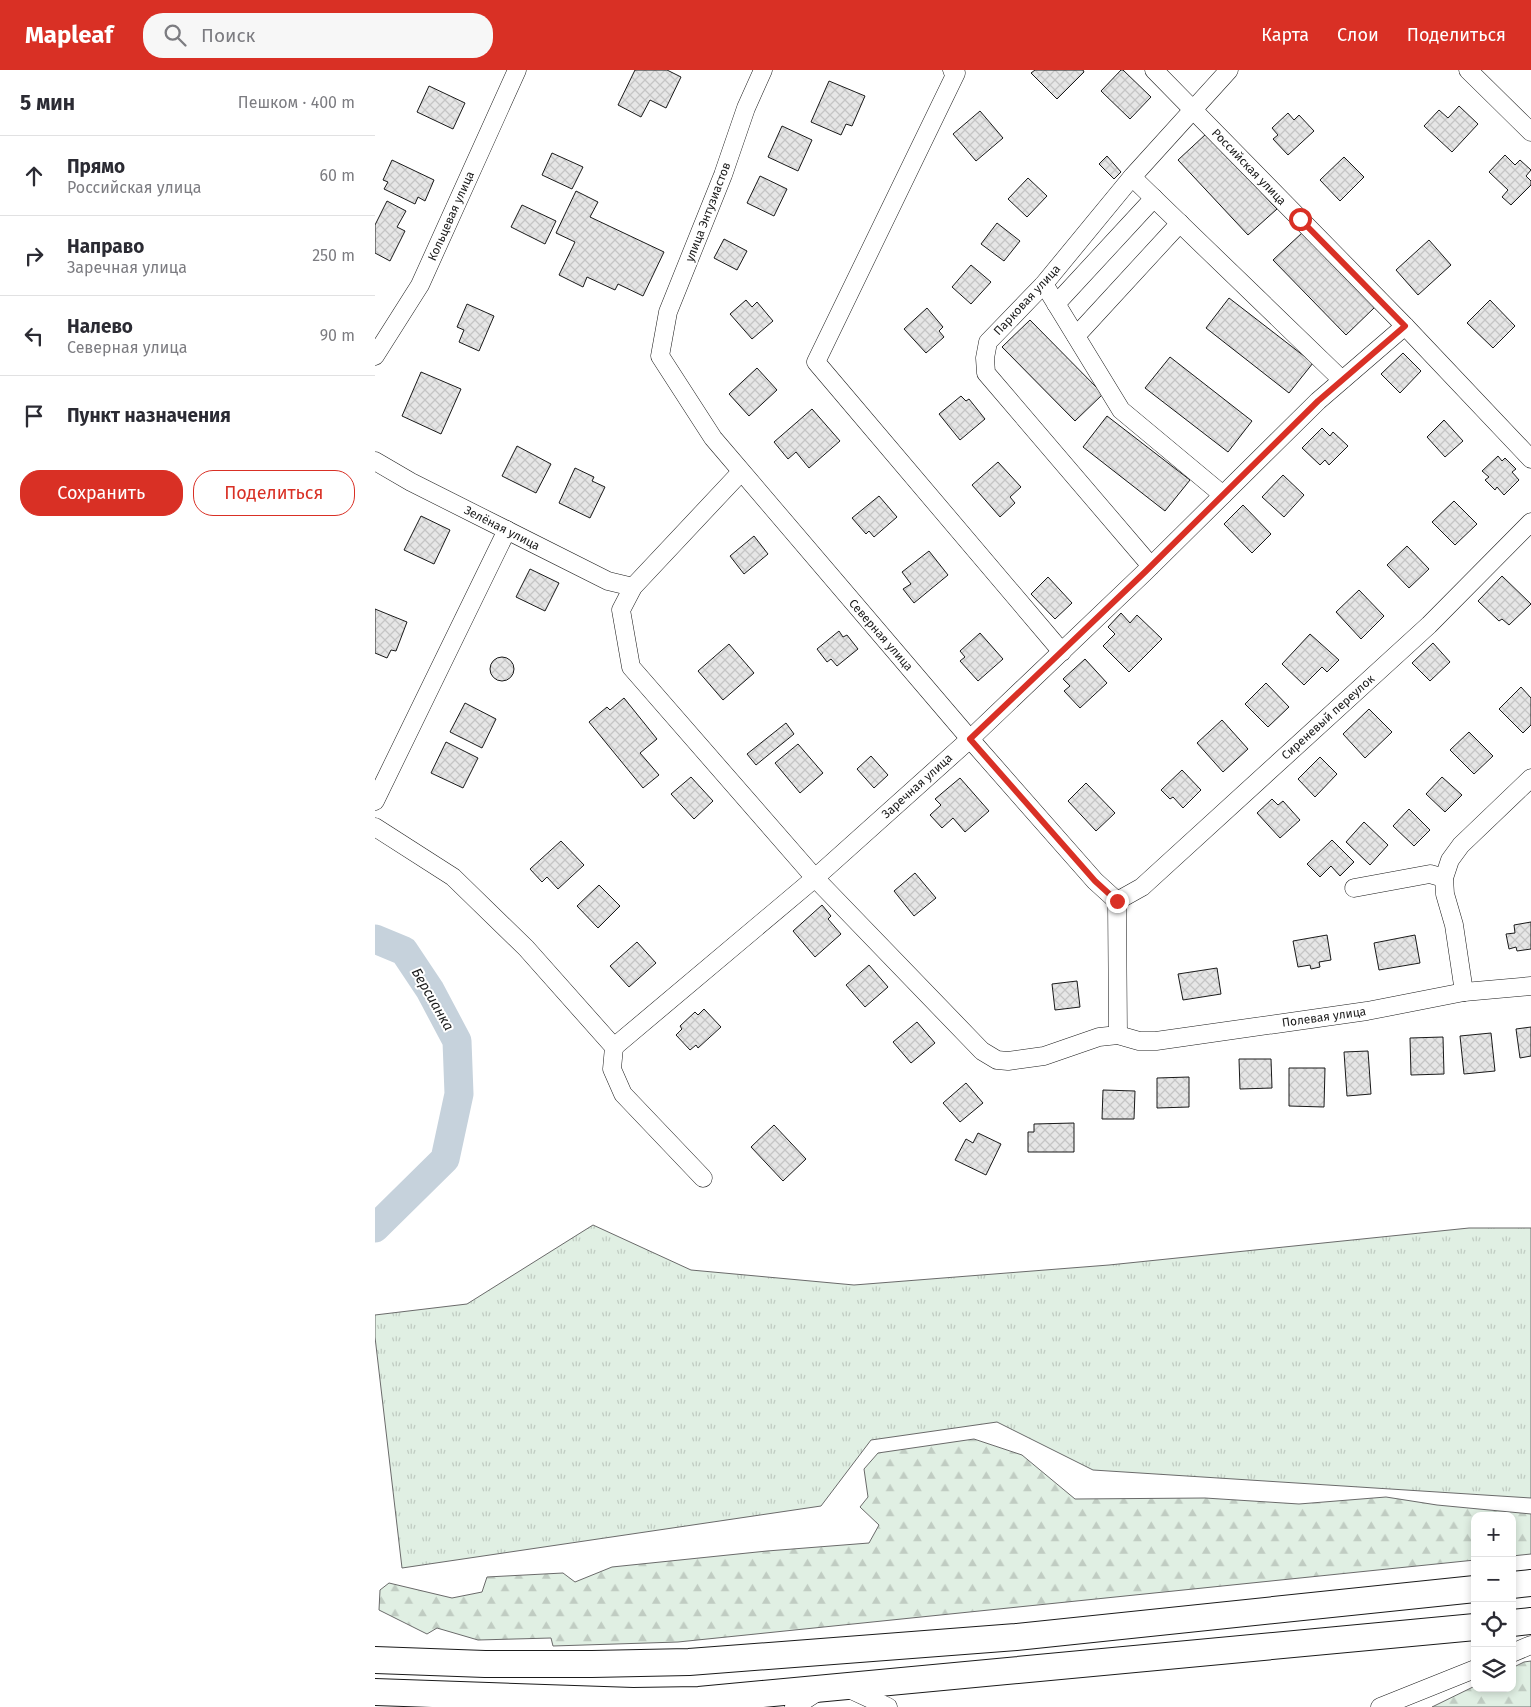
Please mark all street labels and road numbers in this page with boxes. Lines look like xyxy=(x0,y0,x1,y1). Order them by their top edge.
street label: Российская улица xyxy=(1209,126,1289,208)
street label: улица Энтузиастов xyxy=(683,160,734,264)
street label: Кольцевая улица xyxy=(425,169,477,263)
street label: Парковая улица xyxy=(991,262,1063,338)
street label: Зелёная улица xyxy=(462,503,542,553)
street label: Северная улица xyxy=(846,596,916,674)
street label: Сиреневый переулок xyxy=(1279,671,1378,762)
street label: Заречная улица xyxy=(879,751,955,821)
street label: Полевая улица xyxy=(1281,1004,1367,1030)

